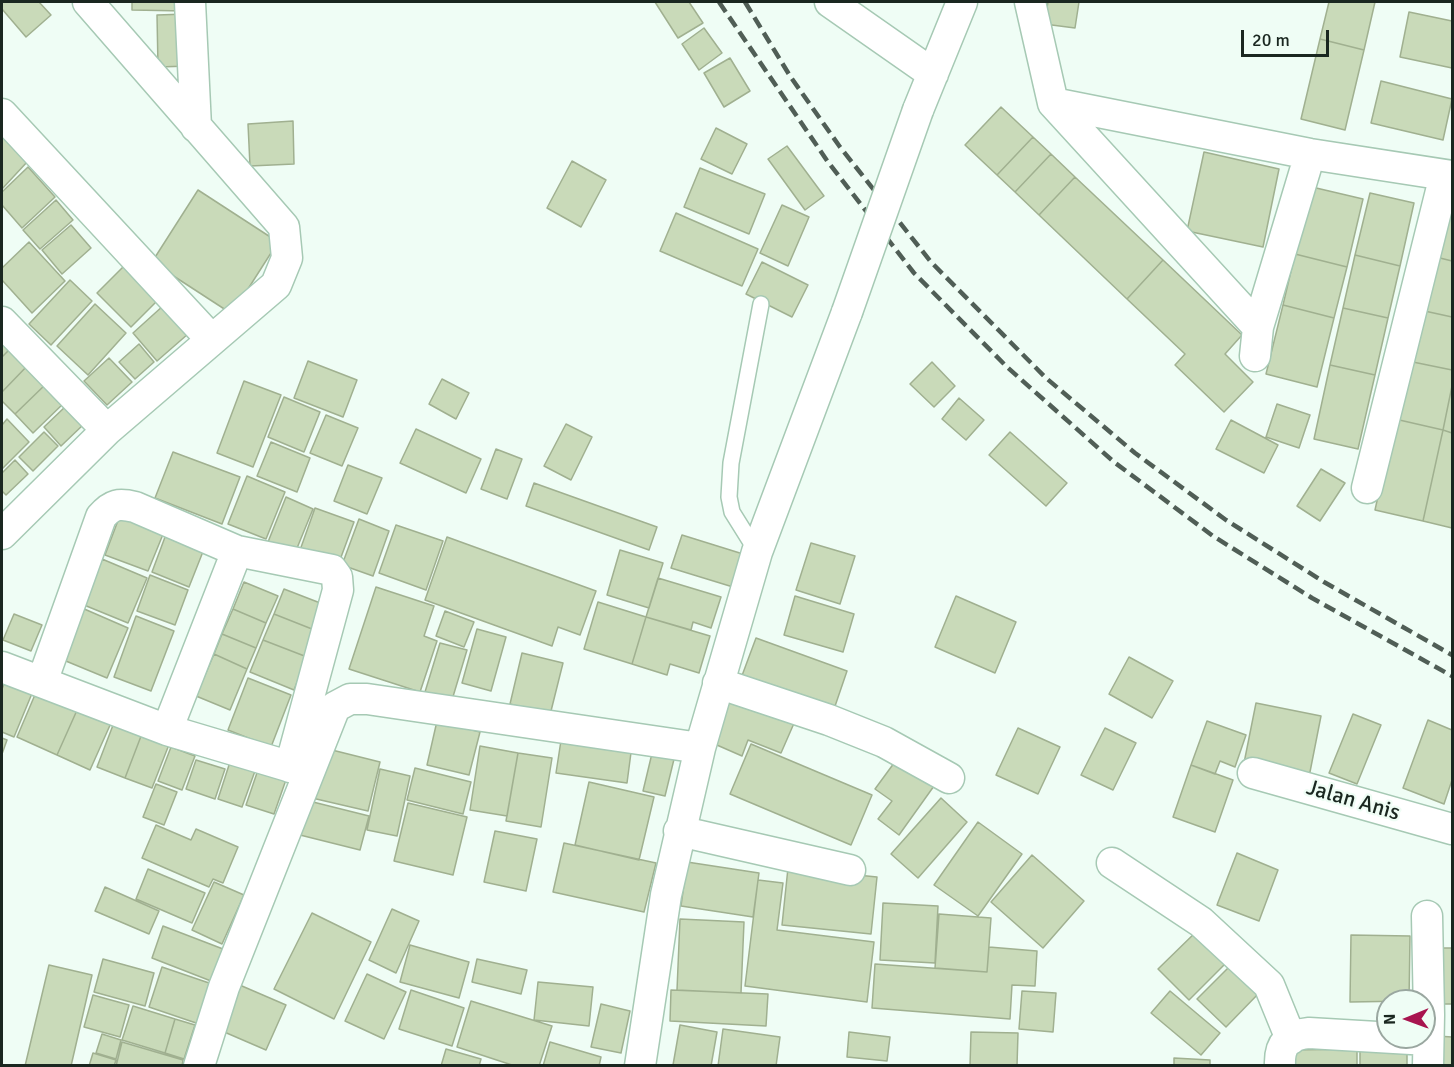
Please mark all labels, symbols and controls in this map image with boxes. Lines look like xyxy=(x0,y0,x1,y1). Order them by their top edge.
scale bar xyxy=(1244,18,1332,56)
text: 20 m xyxy=(1252,29,1290,51)
street label: Jalan Anis xyxy=(1303,775,1403,827)
north arrow xyxy=(1376,989,1436,1049)
text: N xyxy=(1380,1014,1400,1025)

